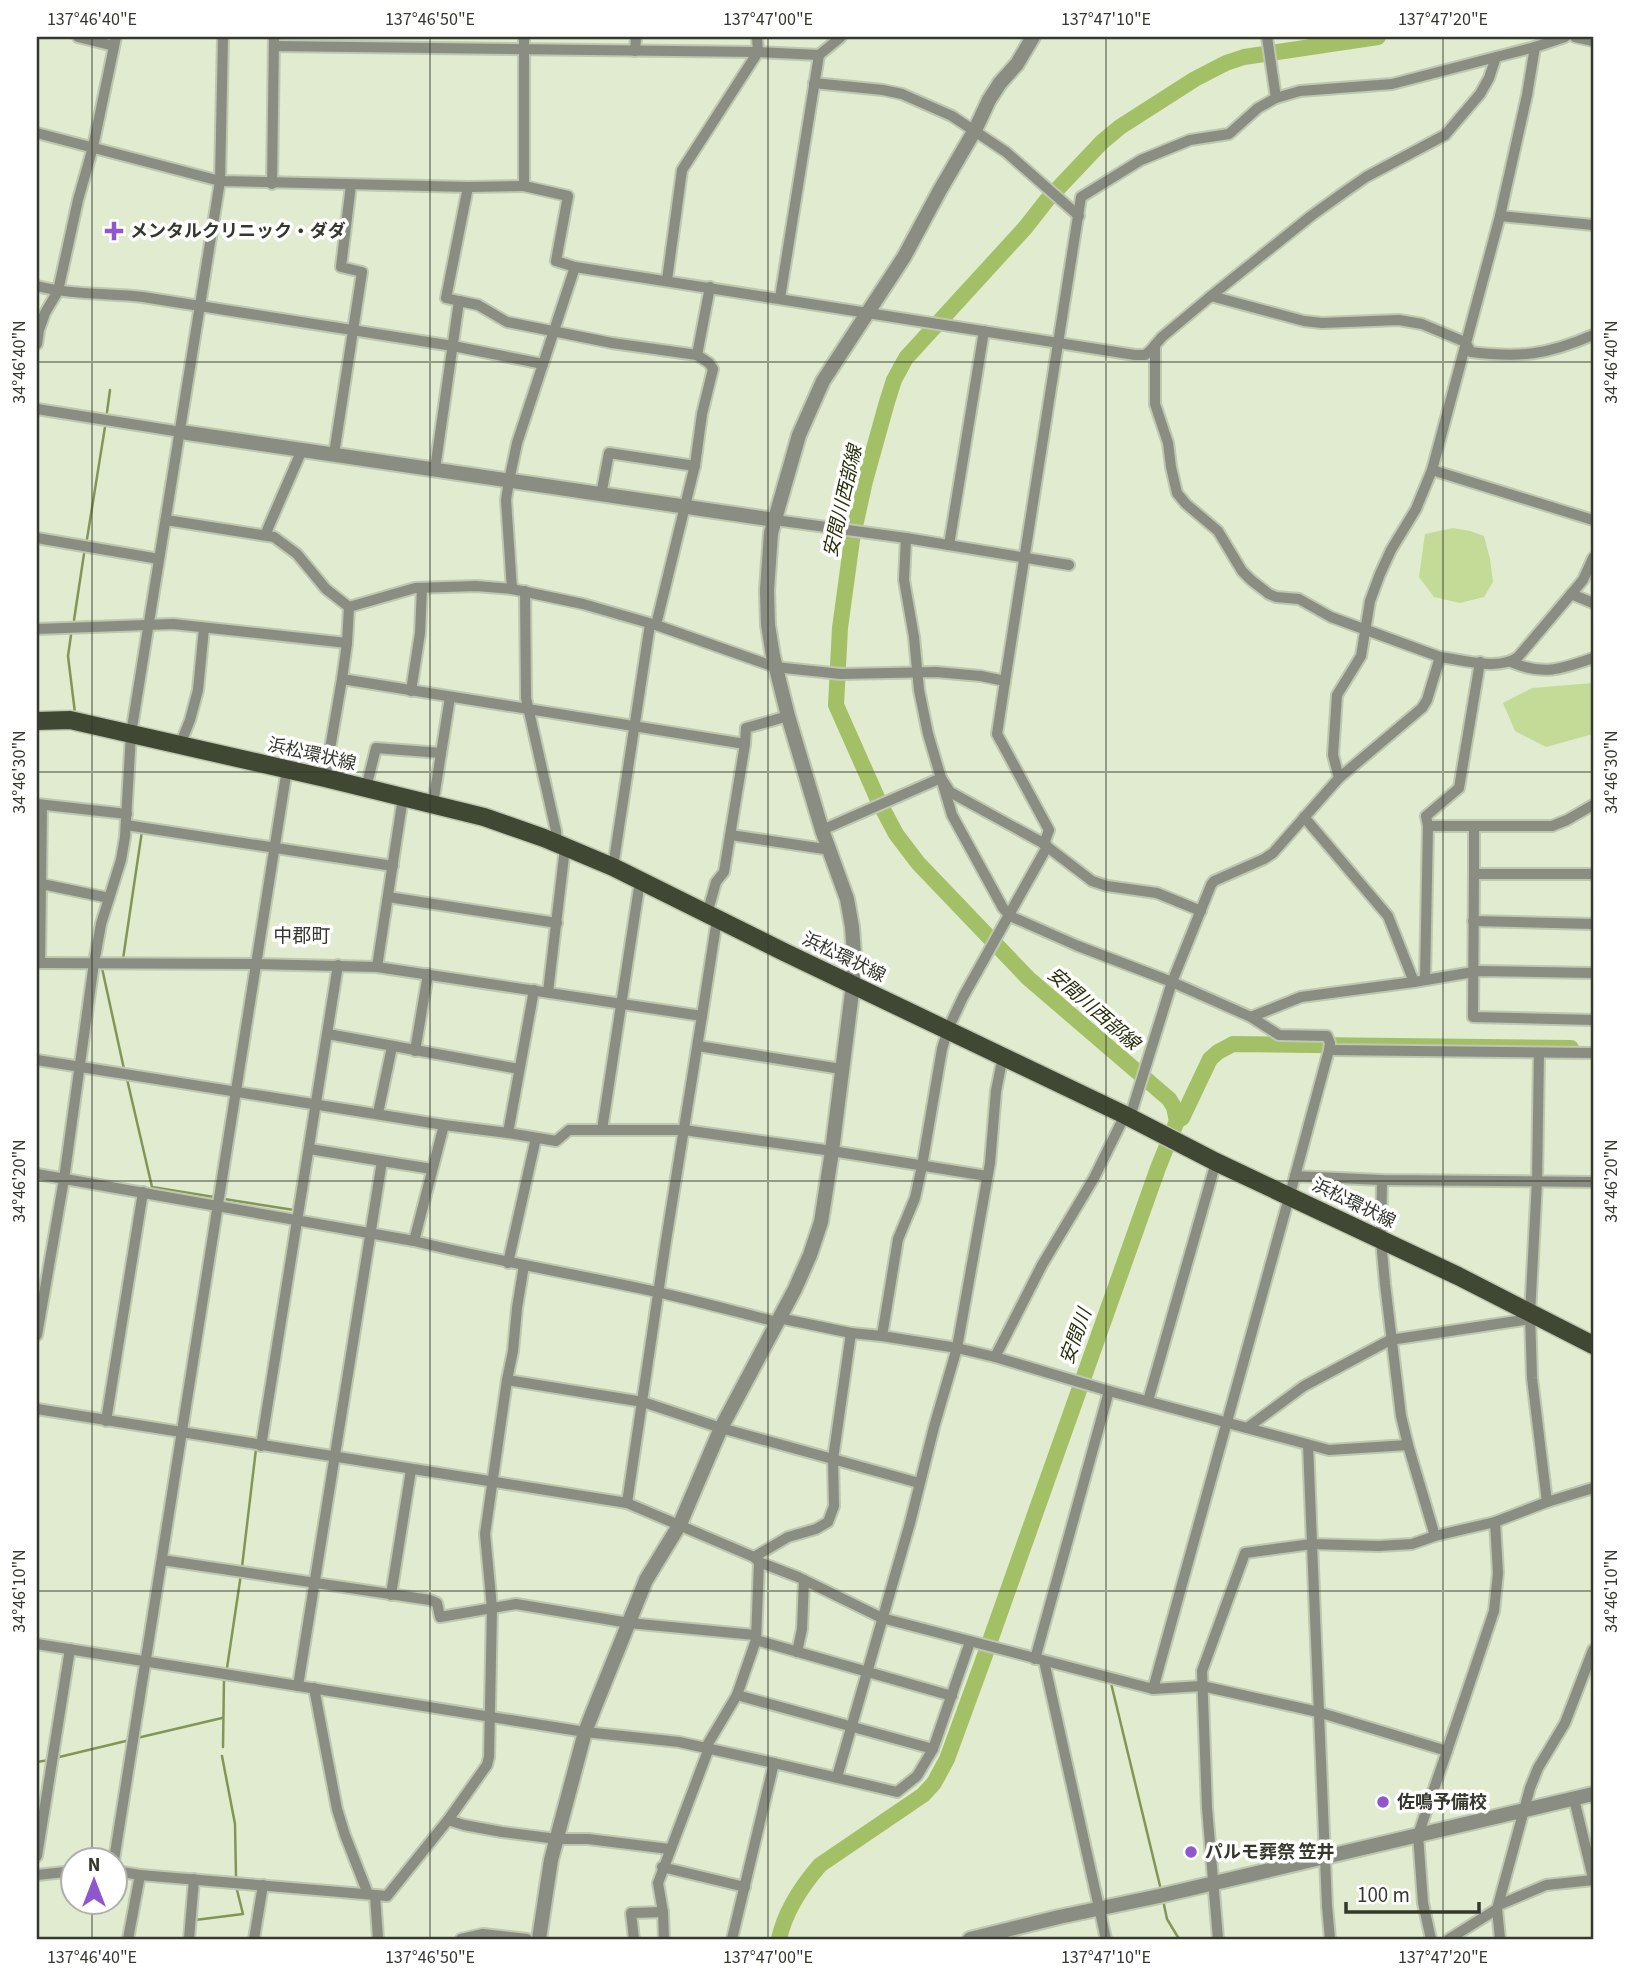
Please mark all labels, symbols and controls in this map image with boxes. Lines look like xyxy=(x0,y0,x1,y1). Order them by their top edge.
text: 137°46'40"E xyxy=(47,7,137,32)
text: 137°46'50"E xyxy=(385,7,475,32)
text: 137°47'00"E xyxy=(723,7,813,32)
text: 137°47'10"E xyxy=(1061,7,1151,32)
text: 137°47'20"E xyxy=(1398,7,1488,32)
place label: メンタルクリニック・ダダ xyxy=(130,219,346,244)
marker: メンタルクリニック・ダダ xyxy=(104,221,124,241)
text: 34°46'40"N xyxy=(7,320,32,404)
text: 34°46'40"N xyxy=(1599,320,1624,404)
water label: 安間川西部線 xyxy=(817,441,870,560)
text: 34°46'30"N xyxy=(7,730,32,814)
text: 34°46'30"N xyxy=(1599,730,1624,814)
street label: 浜松環状線 xyxy=(265,732,359,777)
district label: 中郡町 xyxy=(273,923,331,950)
street label: 浜松環状線 xyxy=(798,926,890,988)
water label: 安間川西部線 xyxy=(1041,962,1146,1058)
text: 34°46'20"N xyxy=(7,1139,32,1223)
text: 34°46'20"N xyxy=(1599,1139,1624,1223)
street label: 浜松環状線 xyxy=(1308,1172,1400,1234)
water label: 安間川 xyxy=(1054,1303,1100,1368)
text: 34°46'10"N xyxy=(7,1549,32,1633)
text: 34°46'10"N xyxy=(1599,1549,1624,1633)
place label: 佐鳴予備校 xyxy=(1397,1790,1487,1815)
marker: 佐鳴予備校 xyxy=(1375,1794,1391,1810)
place label: パルモ葬祭 笠井 xyxy=(1205,1840,1335,1865)
marker: パルモ葬祭 笠井 xyxy=(1183,1844,1199,1860)
north arrow xyxy=(60,1846,130,1916)
text: N xyxy=(88,1852,100,1879)
scale bar xyxy=(1346,1871,1480,1915)
text: 100 m xyxy=(1357,1880,1410,1910)
text: 137°46'40"E xyxy=(47,1945,137,1970)
text: 137°46'50"E xyxy=(385,1945,475,1970)
text: 137°47'00"E xyxy=(723,1945,813,1970)
text: 137°47'10"E xyxy=(1061,1945,1151,1970)
text: 137°47'20"E xyxy=(1398,1945,1488,1970)

